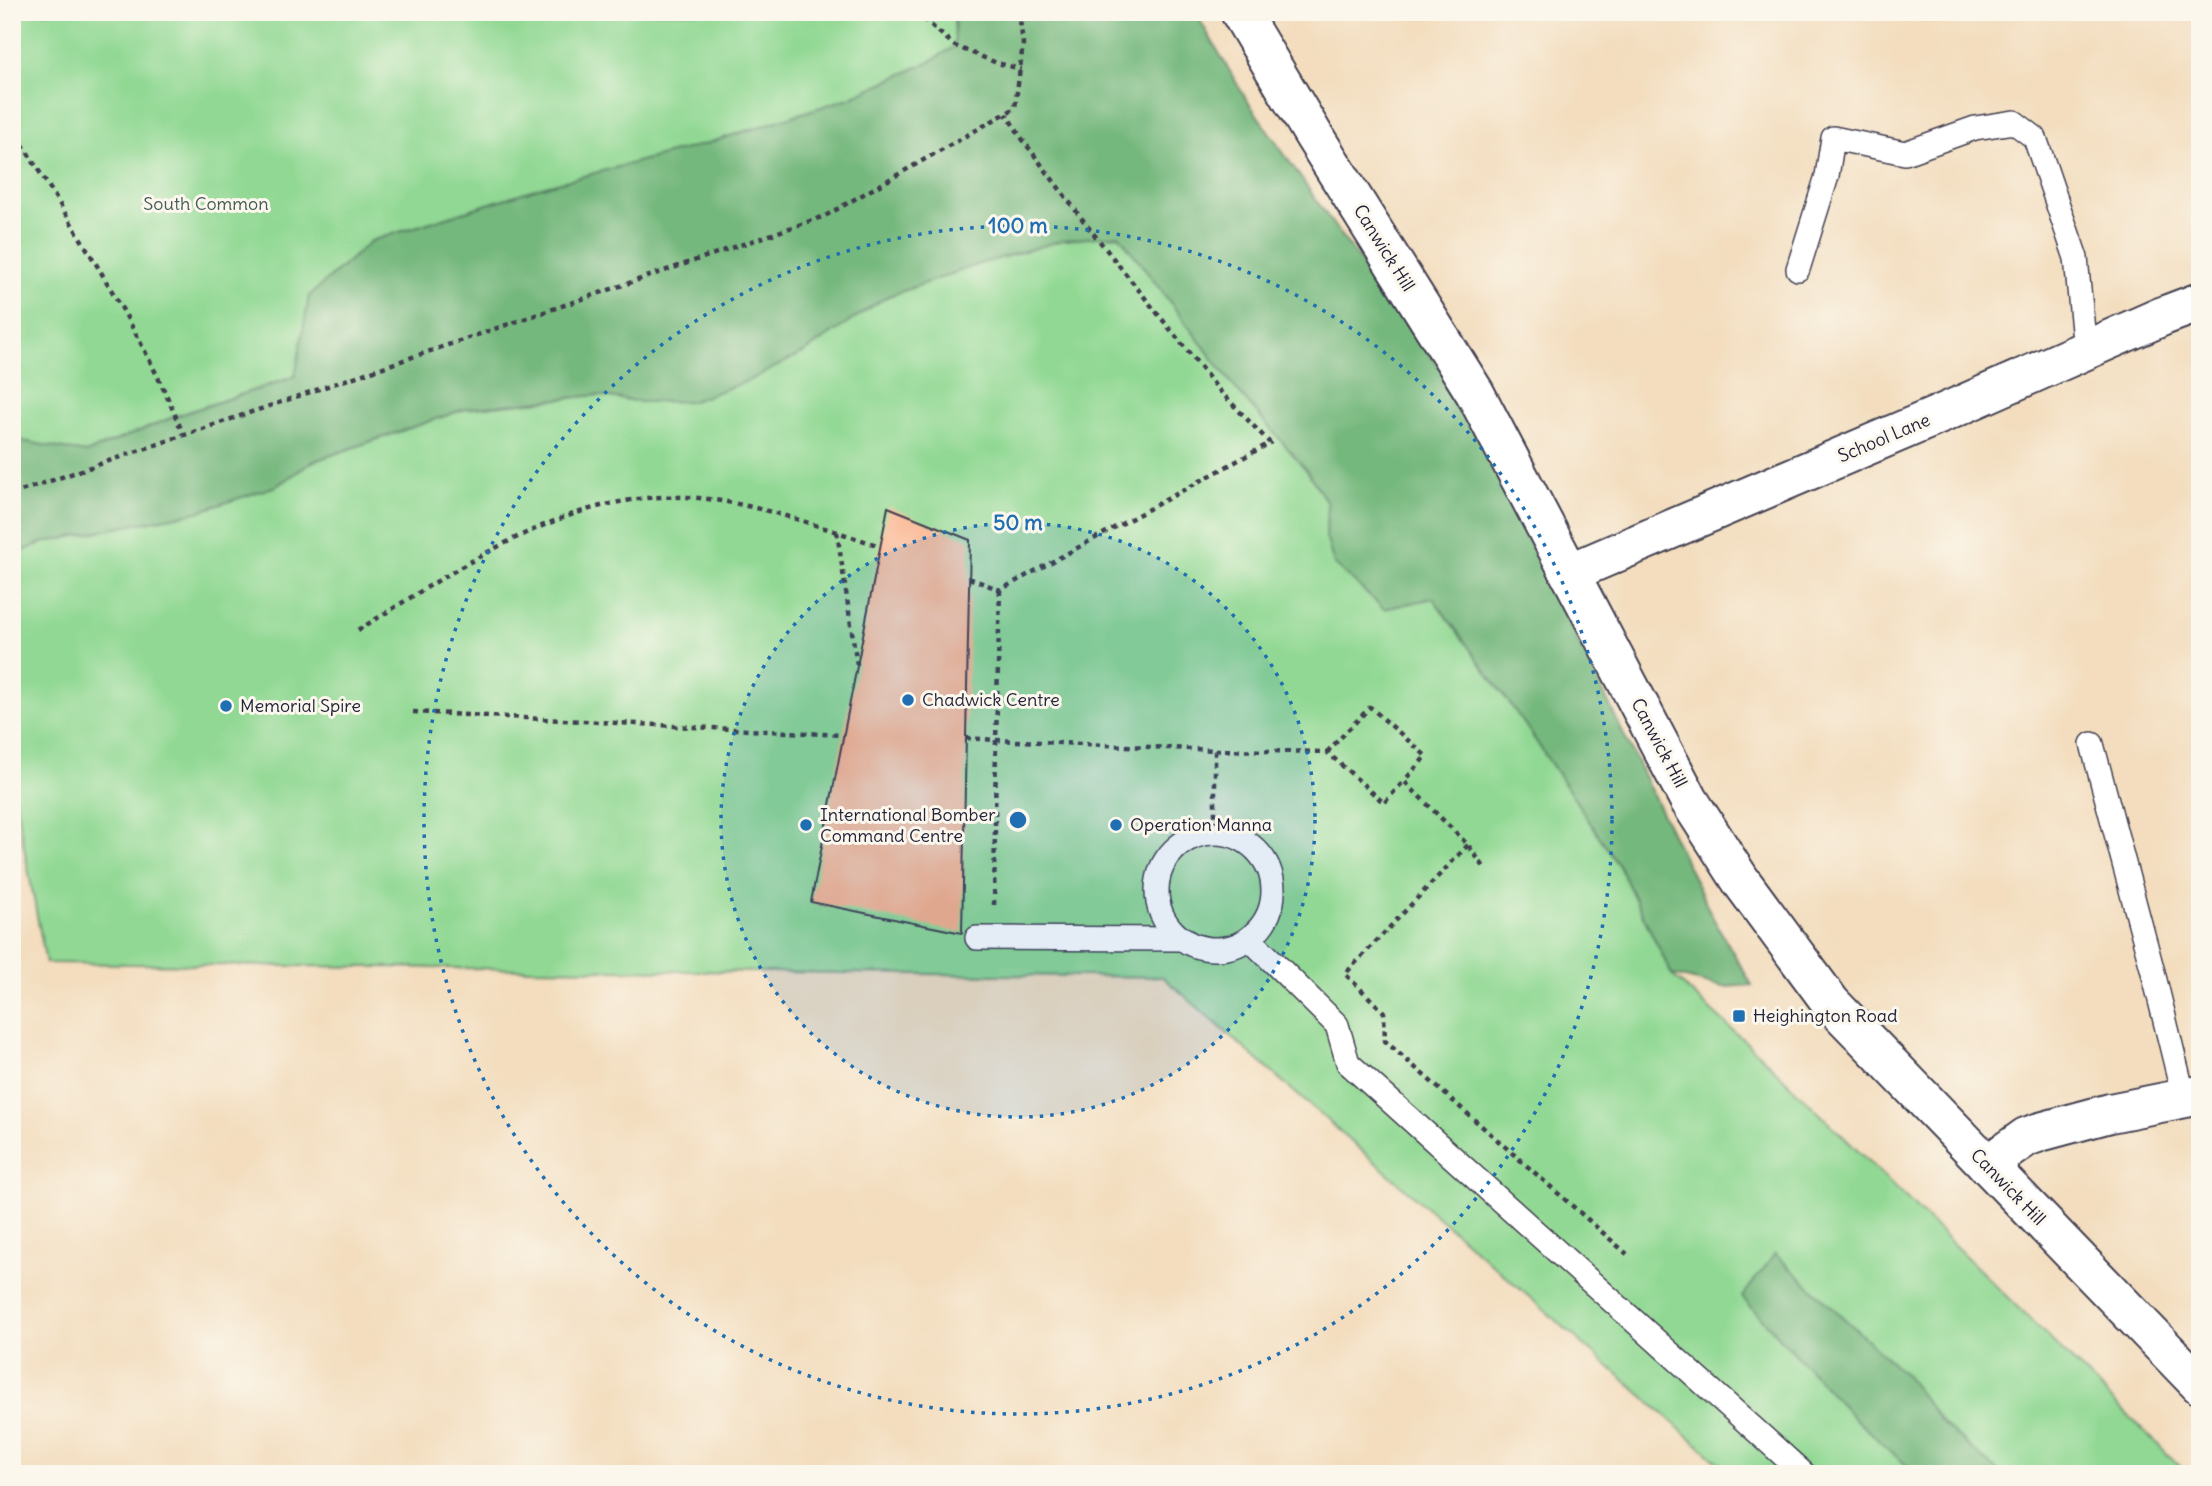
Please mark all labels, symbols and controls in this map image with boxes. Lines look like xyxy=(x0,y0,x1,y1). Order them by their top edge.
park label: South Common xyxy=(143,192,269,215)
street label: Canwick Hill xyxy=(1349,200,1420,295)
text: 100 m xyxy=(988,212,1048,239)
street label: School Lane xyxy=(1834,408,1933,467)
text: 50 m xyxy=(993,509,1043,536)
place label: Chadwick Centre xyxy=(922,688,1060,711)
marker: Chadwick Centre xyxy=(900,692,916,708)
place label: Memorial Spire xyxy=(240,694,361,717)
street label: Canwick Hill xyxy=(1626,694,1693,791)
marker: Memorial Spire xyxy=(218,698,234,714)
place label: International Bomber Command Centre xyxy=(820,803,996,847)
centre of rings xyxy=(1006,808,1030,832)
place label: Operation Manna xyxy=(1130,813,1272,836)
marker: International Bomber Command Centre xyxy=(798,817,814,833)
marker: Operation Manna xyxy=(1108,817,1124,833)
place label: Heighington Road xyxy=(1753,1004,1898,1027)
marker: Heighington Road xyxy=(1731,1008,1747,1024)
street label: Canwick Hill xyxy=(1966,1143,2051,1230)

